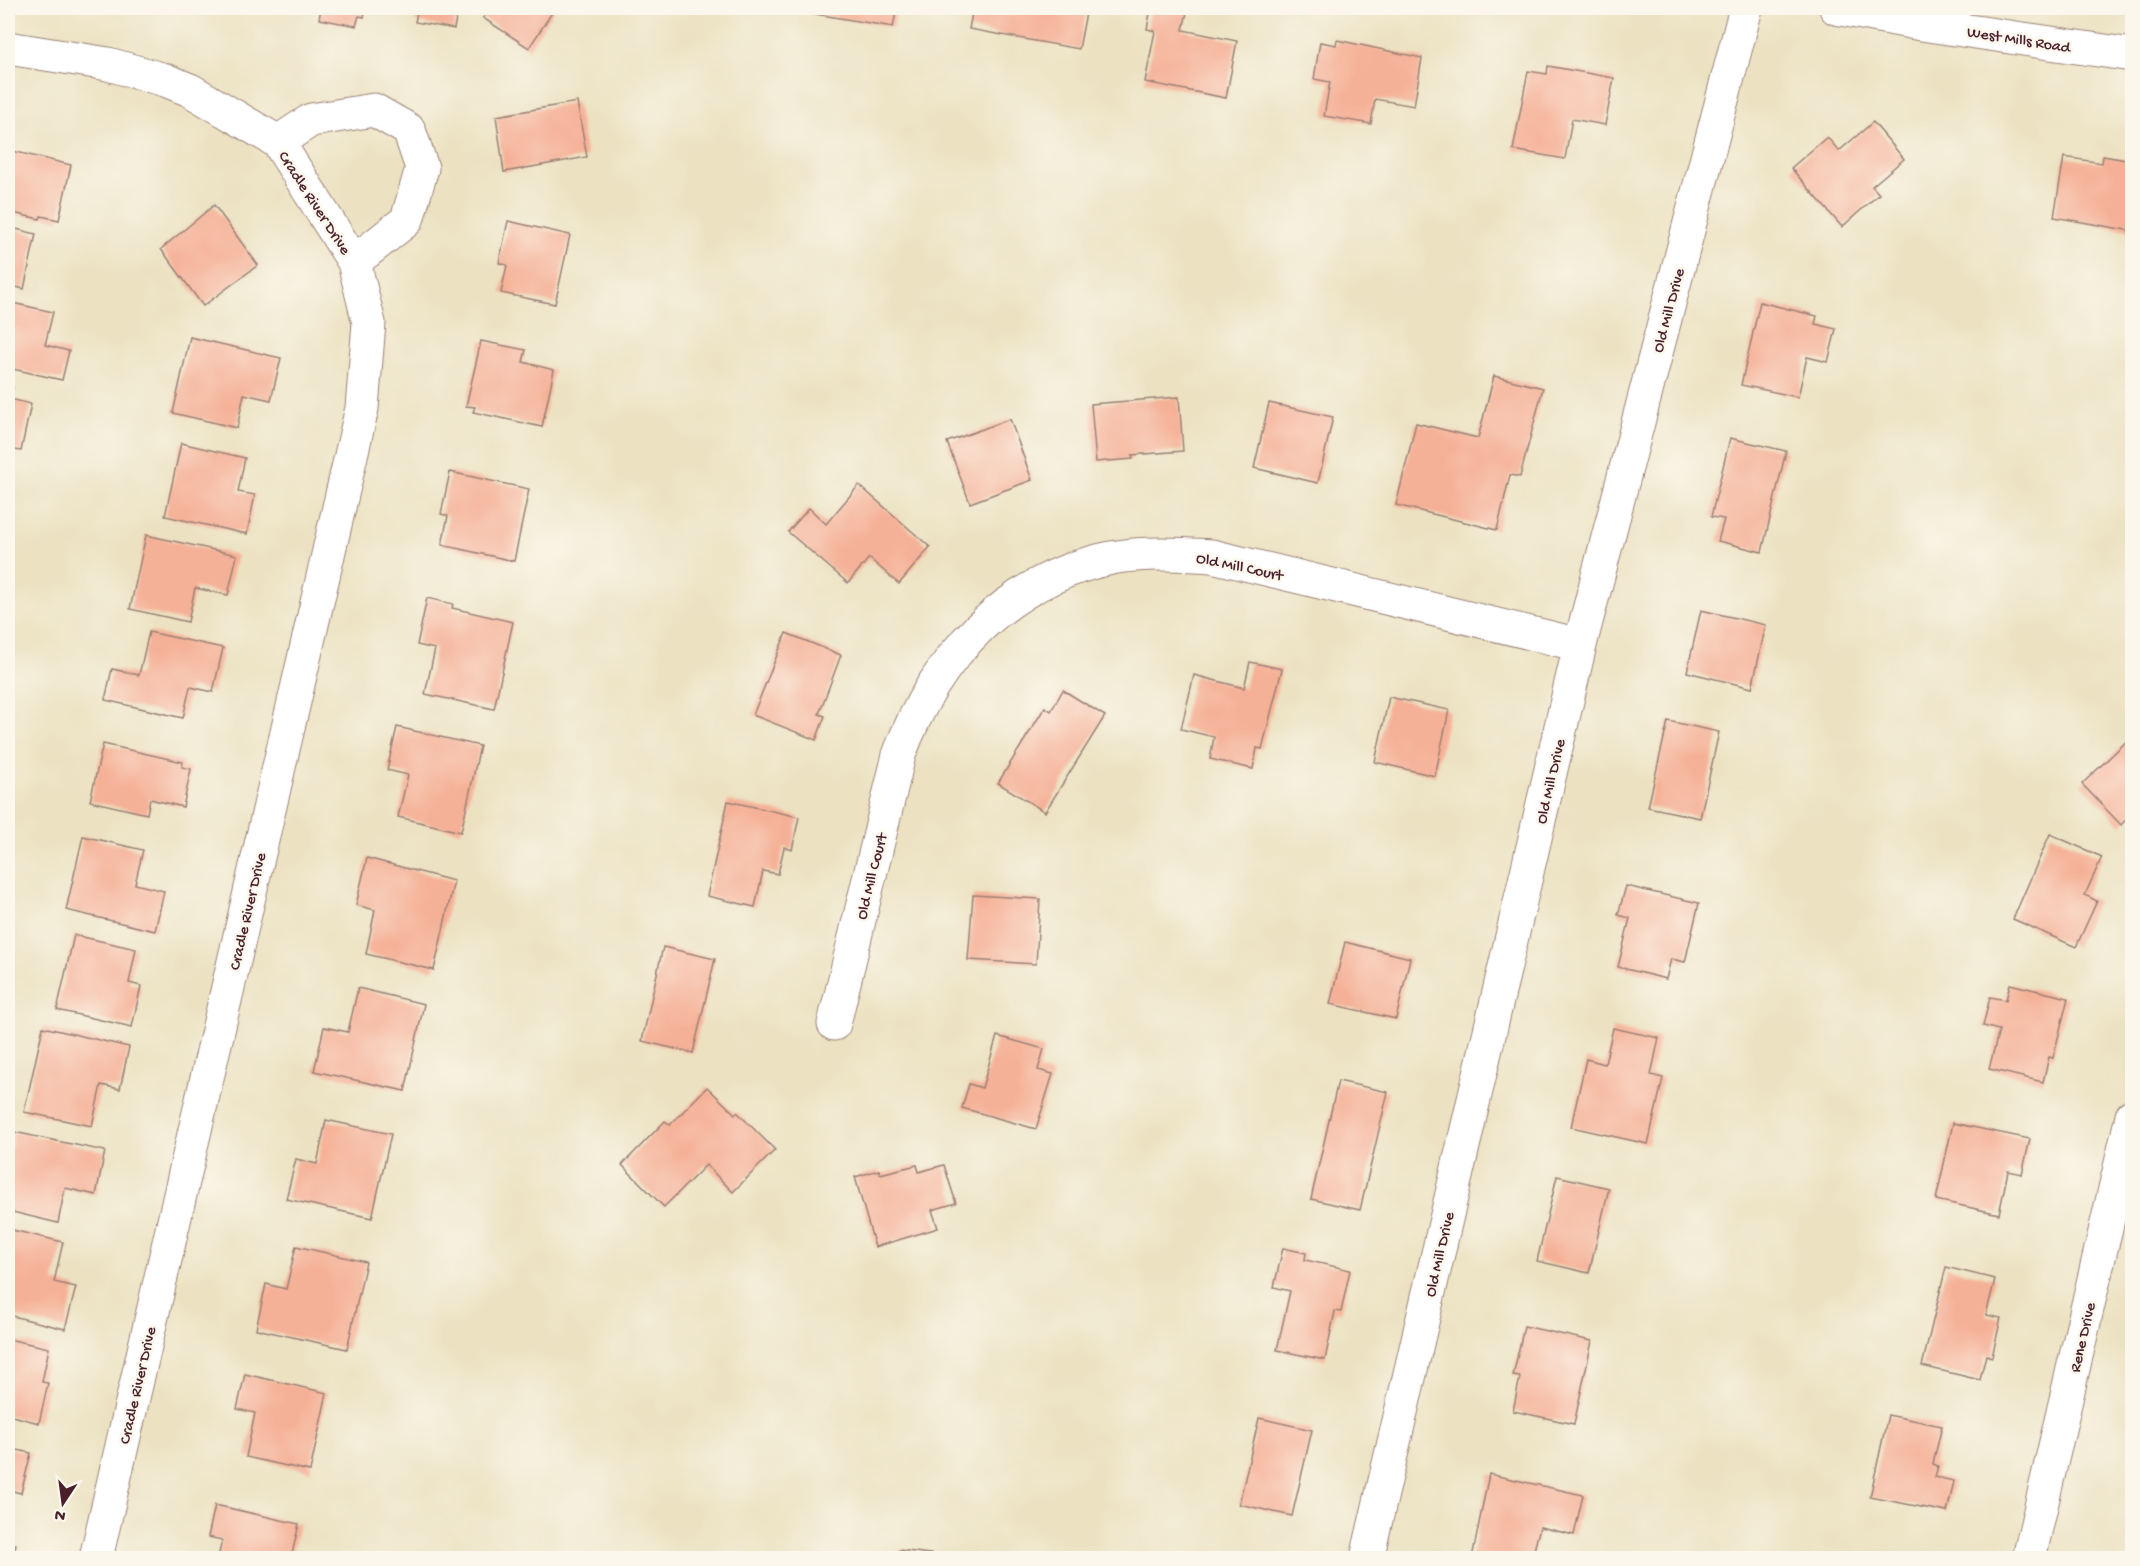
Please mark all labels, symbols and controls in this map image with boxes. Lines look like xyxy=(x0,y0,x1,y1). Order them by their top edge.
street label: West Mills Road xyxy=(1965,24,2073,59)
street label: Cradle River Drive xyxy=(273,149,354,260)
street label: Old Mill Drive xyxy=(1650,266,1691,355)
street label: Old Mill Court xyxy=(1194,550,1286,587)
street label: Old Mill Drive xyxy=(1533,737,1572,826)
street label: Old Mill Court xyxy=(853,830,894,922)
street label: Cradle River Drive xyxy=(227,851,272,972)
street label: Old Mill Drive xyxy=(1422,1210,1461,1299)
street label: Rene Drive xyxy=(2067,1300,2102,1375)
street label: Cradle River Drive xyxy=(117,1325,162,1446)
north arrow xyxy=(33,1473,93,1533)
text: N xyxy=(53,1504,68,1525)

